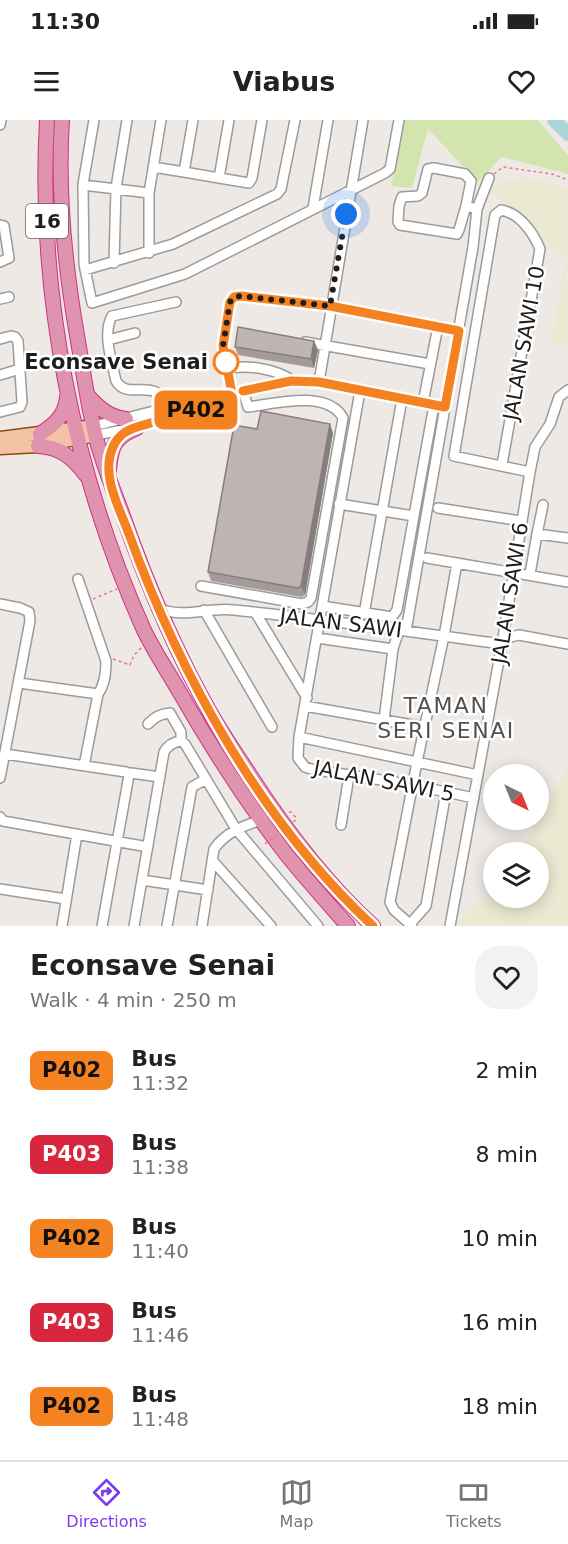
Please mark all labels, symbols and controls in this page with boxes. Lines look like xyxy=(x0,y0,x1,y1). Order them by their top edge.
text: 11:30 xyxy=(30,9,100,34)
icon: menu xyxy=(30,65,63,98)
icon: heart xyxy=(505,65,538,98)
text: Viabus xyxy=(233,66,335,97)
your location xyxy=(331,199,361,229)
road number: 16 xyxy=(26,204,68,238)
street label: JALAN SAWI 10 xyxy=(498,264,549,424)
marker: Econsave Senai xyxy=(213,349,239,375)
place label: Econsave Senai xyxy=(24,350,208,374)
line badge: P402 xyxy=(154,390,238,430)
text: P402 xyxy=(166,398,226,422)
street label: JALAN SAWI 6 xyxy=(487,520,533,668)
street label: JALAN SAWI xyxy=(276,603,404,642)
district label: TAMAN SERI SENAI xyxy=(377,693,515,743)
street label: JALAN SAWI 5 xyxy=(310,755,457,806)
north arrow xyxy=(483,764,549,830)
map controls xyxy=(483,764,549,908)
button: layers xyxy=(483,842,549,908)
button: heart xyxy=(475,946,538,1009)
text: Econsave Senai xyxy=(30,949,275,982)
text: Walk · 4 min · 250 m xyxy=(30,988,237,1012)
text: Bus xyxy=(131,1046,177,1071)
text: P402 xyxy=(42,1058,101,1082)
text: 2 min xyxy=(476,1058,538,1083)
text: 11:32 xyxy=(131,1071,189,1095)
text: Bus xyxy=(131,1130,177,1155)
text: P403 xyxy=(42,1142,101,1166)
text: 8 min xyxy=(476,1142,538,1167)
text: 11:38 xyxy=(131,1155,189,1179)
text: Bus xyxy=(131,1214,177,1239)
text: P402 xyxy=(42,1226,101,1250)
text: 10 min xyxy=(462,1226,538,1251)
text: 11:40 xyxy=(131,1239,189,1263)
text: Bus xyxy=(131,1298,177,1323)
text: P403 xyxy=(42,1310,101,1334)
text: 16 min xyxy=(462,1310,538,1335)
text: 11:46 xyxy=(131,1323,189,1347)
text: Bus xyxy=(131,1382,177,1407)
text: P402 xyxy=(42,1394,101,1418)
text: 18 min xyxy=(462,1394,538,1419)
text: 11:48 xyxy=(131,1407,189,1431)
tab: Directions xyxy=(66,1476,147,1531)
tab: Map xyxy=(280,1476,313,1531)
tab: Tickets xyxy=(446,1476,502,1531)

